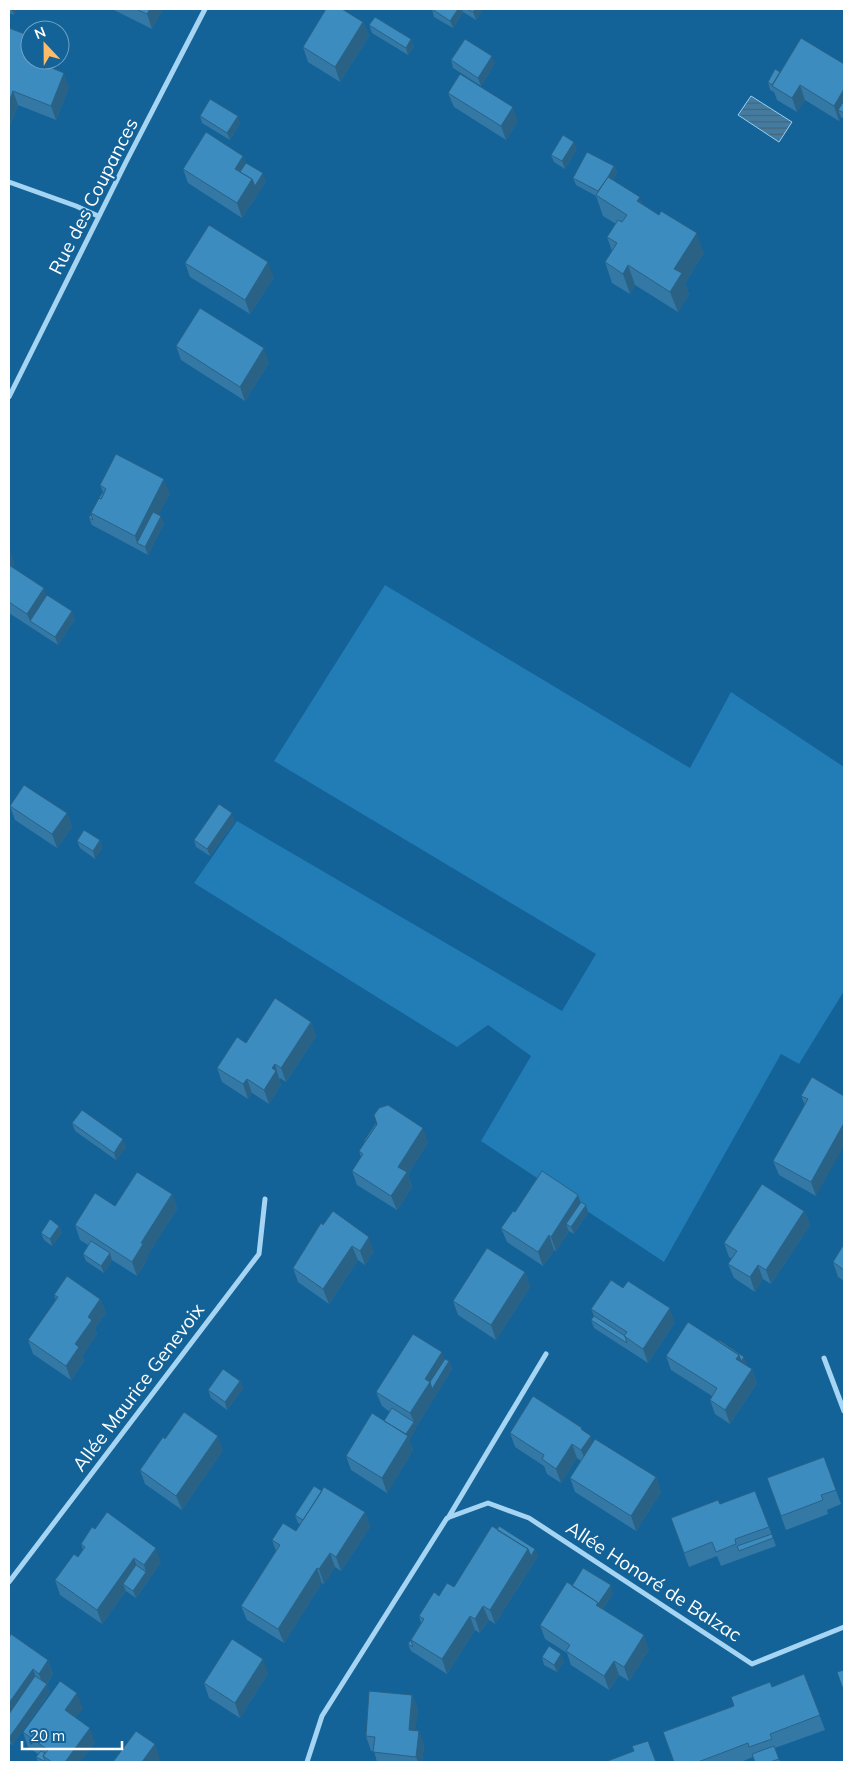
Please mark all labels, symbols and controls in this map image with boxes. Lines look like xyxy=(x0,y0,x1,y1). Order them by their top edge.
north arrow xyxy=(20,20,70,70)
text: N xyxy=(32,23,48,43)
street label: Rue des Coupances xyxy=(43,114,143,278)
street label: Allée Maurice Genevoix xyxy=(67,1298,209,1476)
street label: Allée Honoré de Balzac xyxy=(562,1515,746,1647)
scale bar xyxy=(22,1718,122,1750)
text: 20 m xyxy=(30,1726,65,1745)

